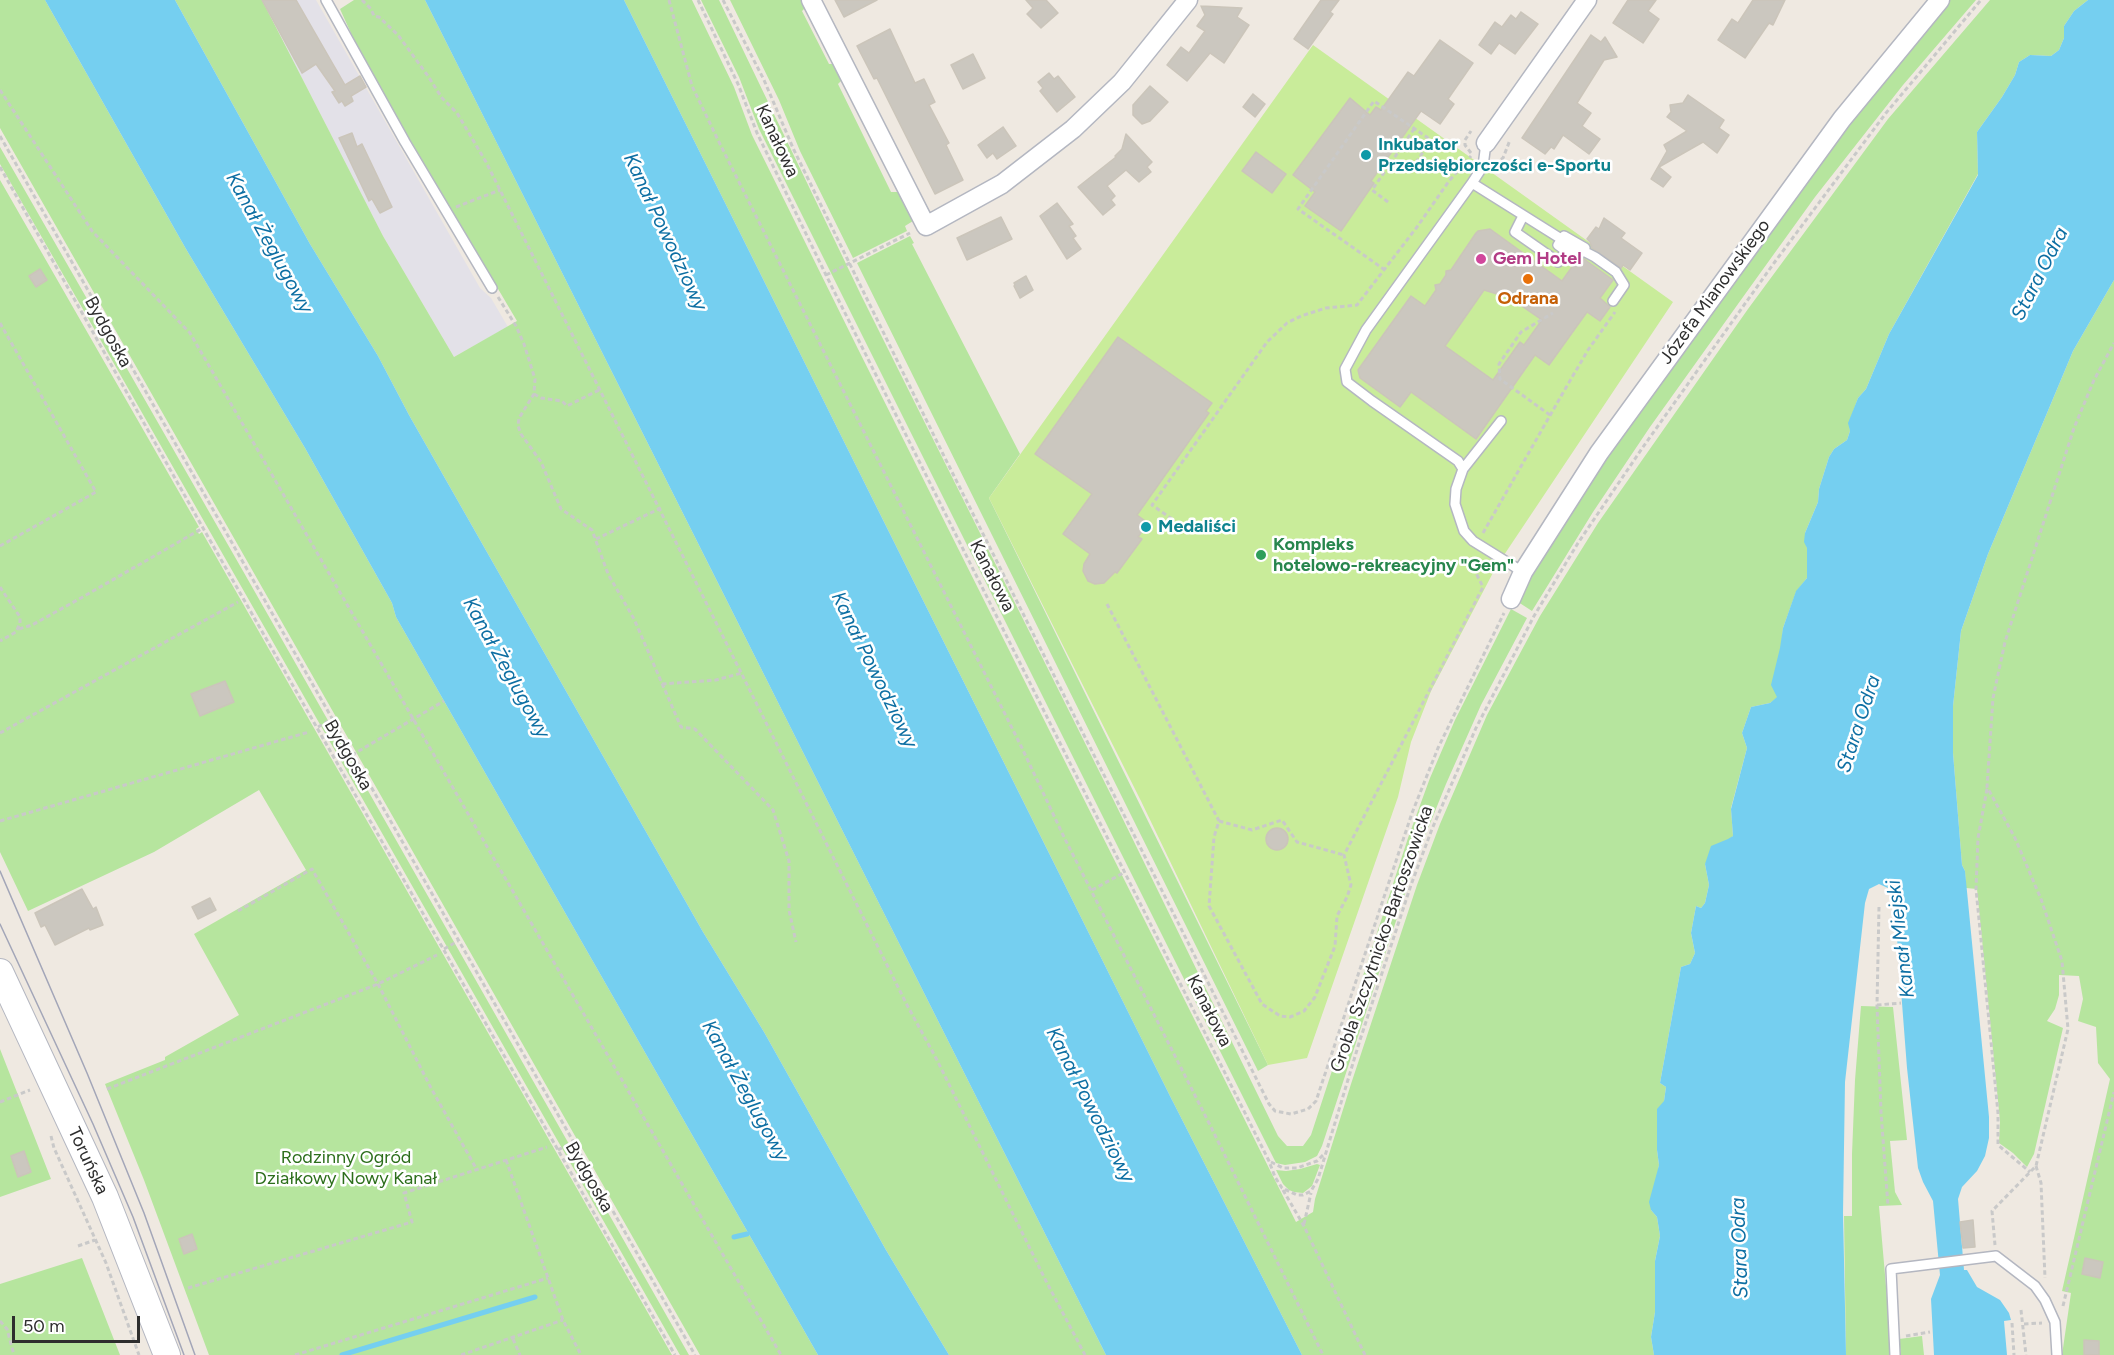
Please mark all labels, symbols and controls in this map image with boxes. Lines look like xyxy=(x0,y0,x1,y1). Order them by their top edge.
street label: Kanałowa xyxy=(751,101,803,181)
place label: Inkubator Przedsiębiorczości e-Sportu xyxy=(1378,134,1611,176)
marker: Inkubator Przedsiębiorczości e-Sportu xyxy=(1359,148,1373,162)
water label: Kanał Powodziowy xyxy=(618,149,712,315)
water label: Kanał Żeglugowy xyxy=(220,168,318,318)
street label: Józefa Mianowskiego xyxy=(1655,215,1775,369)
water label: Stara Odra xyxy=(2006,224,2074,324)
place label: Gem Hotel xyxy=(1493,248,1582,270)
marker: Gem Hotel xyxy=(1474,252,1488,266)
marker: Odrana xyxy=(1521,272,1535,286)
place label: Odrana xyxy=(1497,288,1559,310)
street label: Bydgoska xyxy=(80,293,136,371)
place label: Medaliści xyxy=(1158,516,1236,538)
marker: Medaliści xyxy=(1139,520,1153,534)
place label: Kompleks hotelowo-rekreacyjny "Gem" xyxy=(1273,534,1514,576)
street label: Kanałowa xyxy=(965,537,1019,615)
marker: Kompleks hotelowo-rekreacyjny "Gem" xyxy=(1254,548,1268,562)
water label: Kanał Powodziowy xyxy=(826,588,922,752)
water label: Kanał Żeglugowy xyxy=(457,593,555,743)
water label: Stara Odra xyxy=(1832,672,1886,776)
street label: Bydgoska xyxy=(319,716,377,794)
street label: Grobla Szczytnicko-Bartoszowicka xyxy=(1326,803,1438,1075)
water label: Kanał Miejski xyxy=(1882,879,1920,999)
street label: Kanałowa xyxy=(1182,972,1236,1050)
water label: Kanał Żeglugowy xyxy=(696,1016,794,1166)
water label: Kanał Powodziowy xyxy=(1041,1023,1139,1187)
street label: Toruńska xyxy=(63,1124,113,1198)
street label: Bydgoska xyxy=(560,1138,618,1216)
park label: Rodzinny Ogród Działkowy Nowy Kanał xyxy=(255,1147,437,1190)
water label: Stara Odra xyxy=(1726,1197,1754,1299)
scale bar xyxy=(15,1304,142,1342)
text: 50 m xyxy=(23,1315,65,1337)

